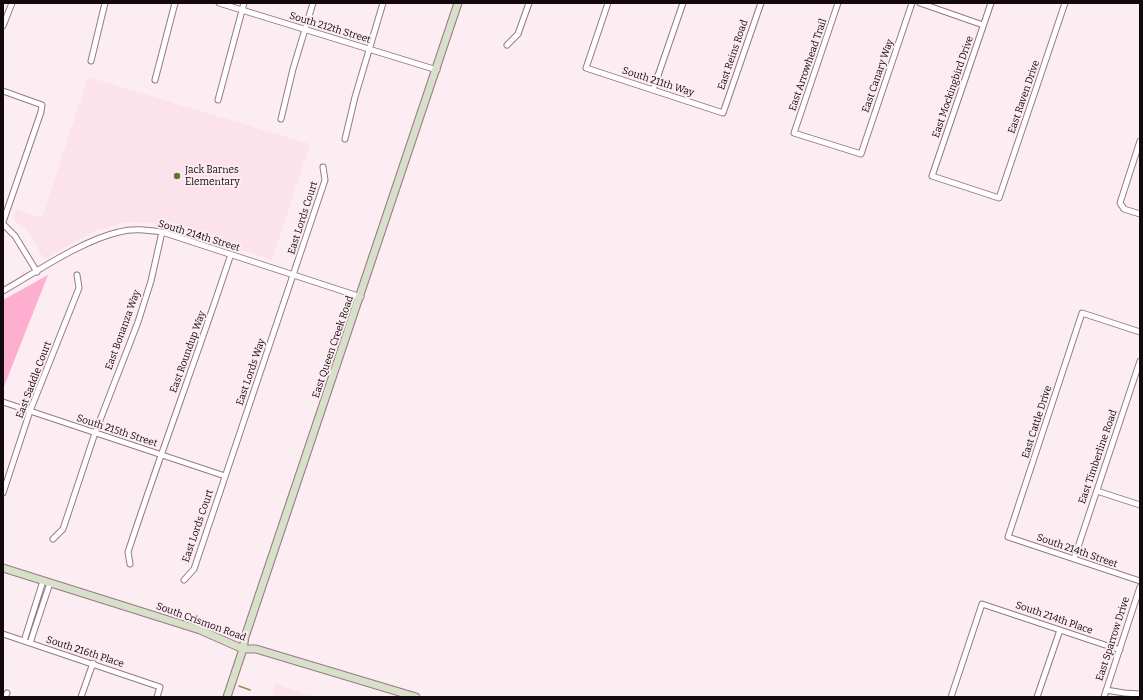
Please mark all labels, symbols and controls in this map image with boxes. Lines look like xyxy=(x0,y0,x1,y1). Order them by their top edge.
street label: South 212th Street xyxy=(288,10,372,46)
street label: East Arrowhead Trail xyxy=(787,17,829,113)
street label: East Reins Road xyxy=(715,18,751,92)
street label: East Mockingbird Drive xyxy=(930,34,976,140)
street label: East Canary Way xyxy=(860,38,896,114)
street label: East Raven Drive xyxy=(1006,59,1042,135)
street label: South 211th Way xyxy=(621,65,695,99)
place label: Jack Barnes Elementary xyxy=(185,164,240,188)
marker: Jack Barnes Elementary xyxy=(172,171,182,181)
street label: East Lords Court xyxy=(286,180,320,256)
street label: South 214th Street xyxy=(157,218,241,254)
street label: East Bonanza Way xyxy=(103,288,143,372)
street label: East Queen Creek Road xyxy=(310,294,356,400)
street label: East Roundup Way xyxy=(168,309,208,395)
street label: East Lords Way xyxy=(234,337,268,407)
street label: East Saddle Court xyxy=(14,340,54,420)
street label: East Cattle Drive xyxy=(1020,384,1054,460)
street label: East Timberline Road xyxy=(1076,408,1120,506)
street label: South 215th Street xyxy=(75,412,159,450)
street label: East Lords Court xyxy=(180,488,216,564)
street label: South 214th Street xyxy=(1035,532,1119,570)
street label: East Sparrow Drive xyxy=(1094,595,1132,683)
street label: South 214th Place xyxy=(1014,599,1094,637)
street label: South Crismon Road xyxy=(154,600,248,644)
street label: South 216th Place xyxy=(45,634,125,670)

